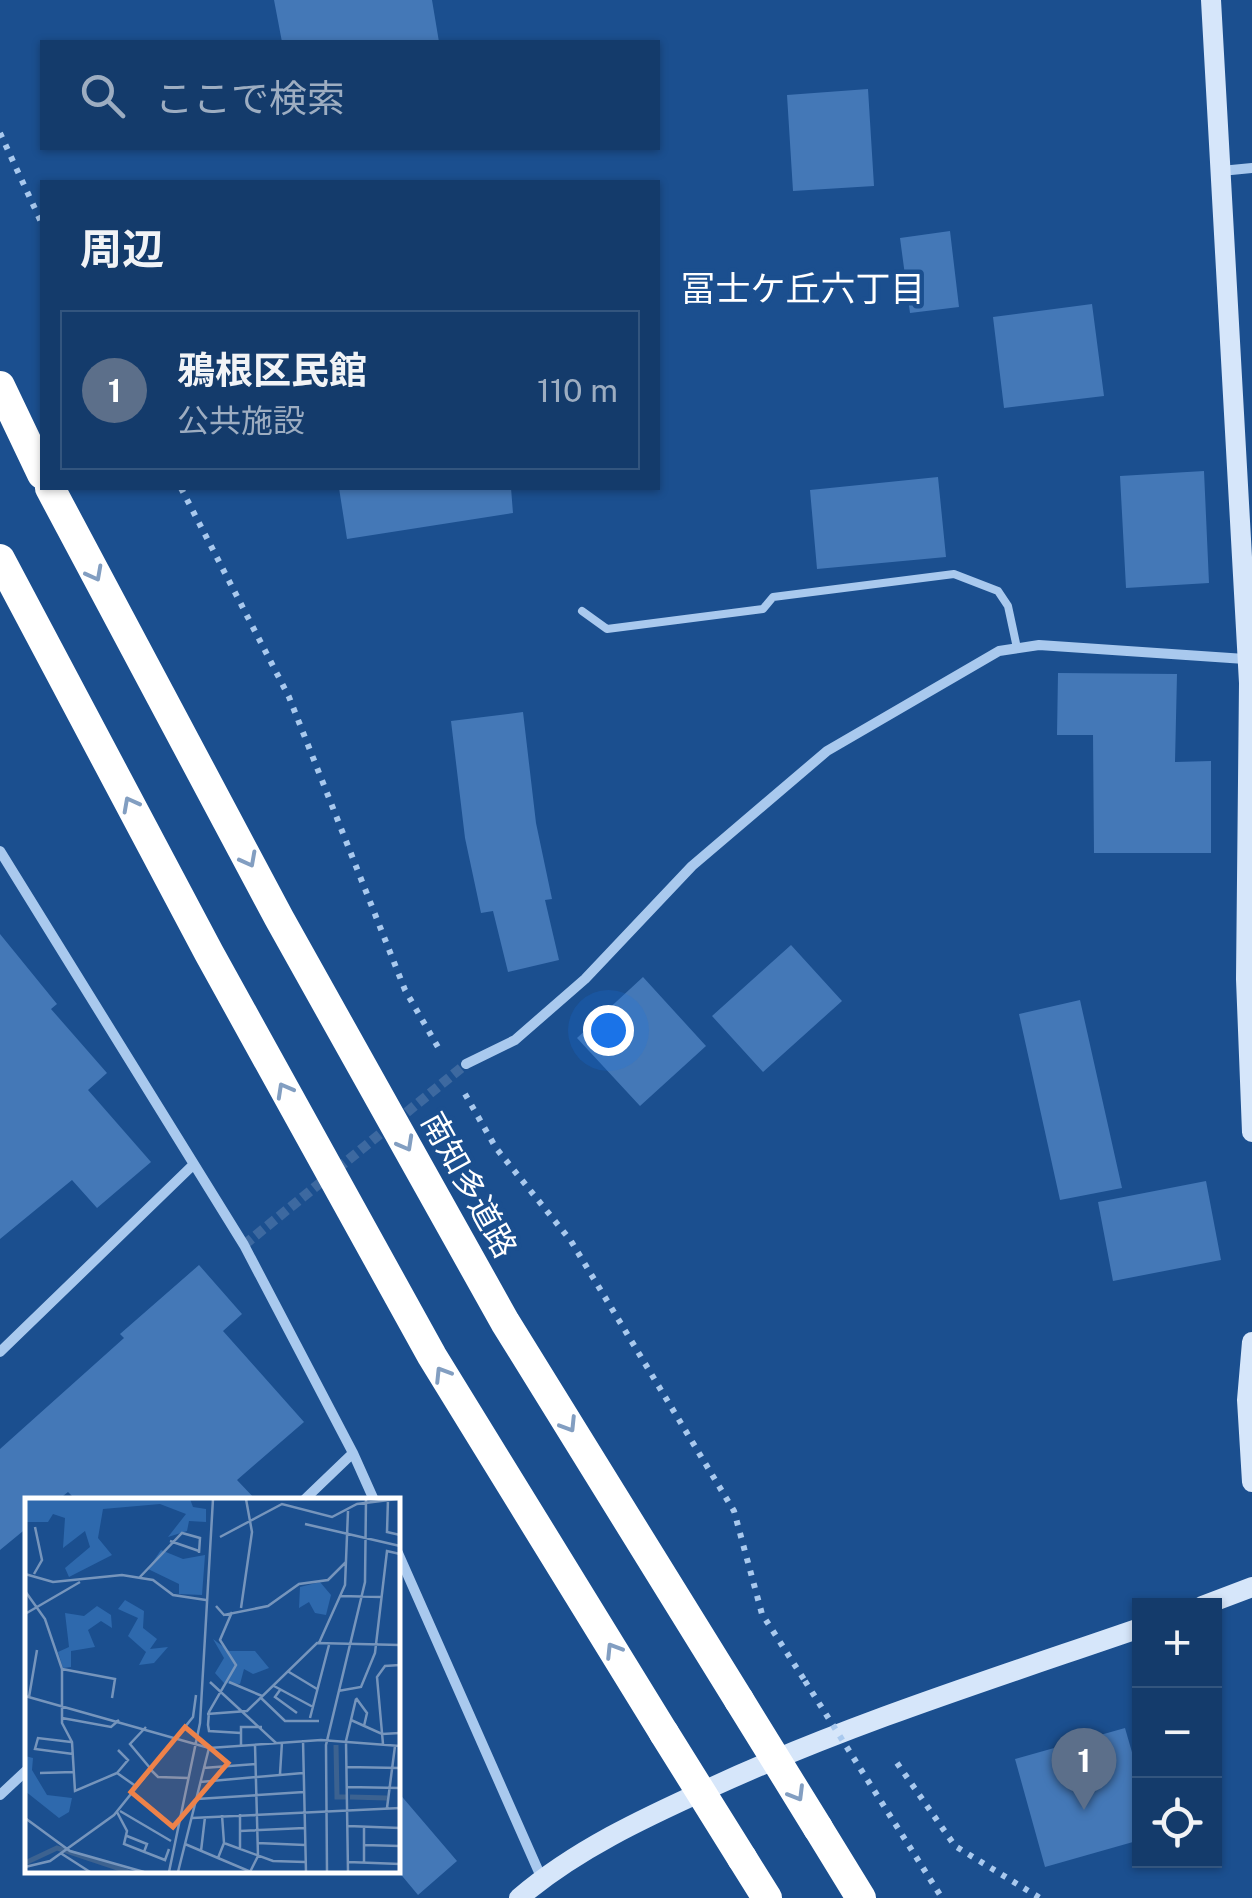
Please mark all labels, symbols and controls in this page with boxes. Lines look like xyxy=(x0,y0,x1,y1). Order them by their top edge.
search box xyxy=(40,40,660,150)
icon: search xyxy=(75,68,130,123)
text: ここで検索 xyxy=(155,76,345,121)
text: 周辺 xyxy=(80,224,164,273)
district label: 冨士ケ丘六丁目 xyxy=(680,268,926,309)
text: 鴉根区民館 xyxy=(177,348,367,393)
text: 1 xyxy=(108,372,121,409)
text: 110 m xyxy=(537,372,618,409)
text: 公共施設 xyxy=(177,402,305,439)
one-way arrow xyxy=(83,563,103,581)
one-way arrow xyxy=(123,796,142,814)
one-way arrow xyxy=(236,850,256,868)
your location xyxy=(583,1005,634,1056)
one-way arrow xyxy=(277,1082,297,1100)
street label: 南知多道路 xyxy=(414,1106,524,1264)
one-way arrow xyxy=(394,1134,414,1152)
one-way arrow xyxy=(436,1366,455,1384)
one-way arrow xyxy=(557,1414,576,1432)
inset map xyxy=(25,1498,400,1873)
map controls xyxy=(1132,1598,1222,1868)
button: + xyxy=(1132,1598,1222,1688)
one-way arrow xyxy=(606,1643,625,1661)
button: − xyxy=(1132,1688,1222,1778)
pin: 1 xyxy=(1052,1728,1116,1810)
button: locate xyxy=(1132,1778,1222,1868)
one-way arrow xyxy=(784,1783,803,1801)

